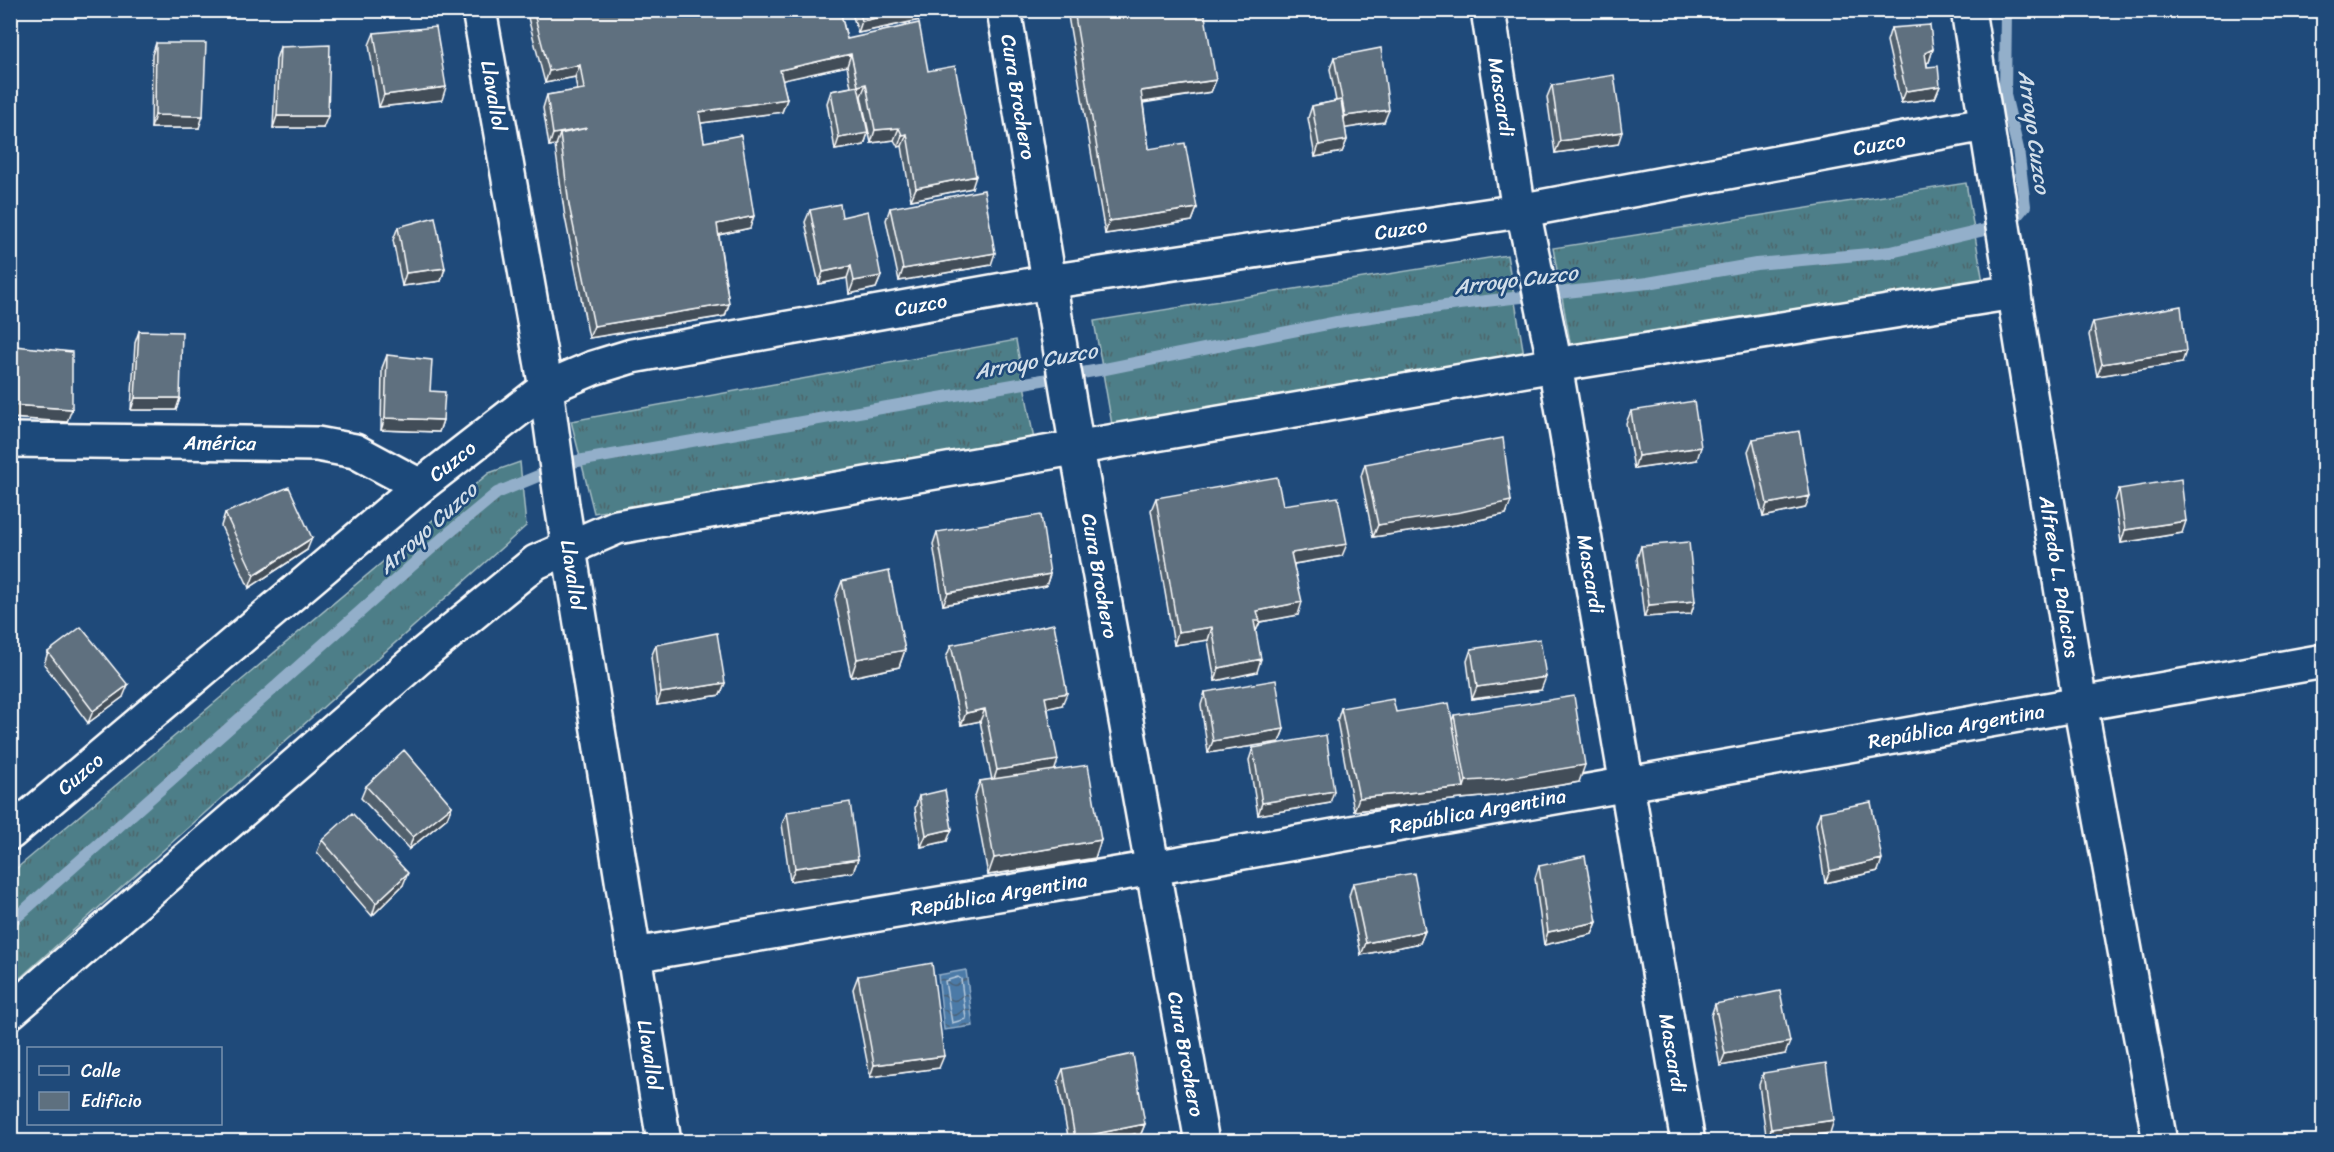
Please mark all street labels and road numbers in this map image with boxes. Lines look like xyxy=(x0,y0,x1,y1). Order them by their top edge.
street label: Cura Brochero xyxy=(991,31,1046,162)
street label: Mascardi xyxy=(1478,55,1525,140)
street label: Llavallol xyxy=(471,57,518,135)
street label: Cuzco xyxy=(1850,122,1908,166)
street label: Cuzco xyxy=(1372,208,1430,250)
street label: Cuzco xyxy=(892,283,950,326)
street label: América xyxy=(182,425,257,461)
street label: Cuzco xyxy=(421,431,484,491)
street label: Alfredo L. Palacios xyxy=(2029,492,2090,661)
street label: Cura Brochero xyxy=(1071,510,1128,641)
street label: Mascardi xyxy=(1567,532,1615,617)
street label: Llavallol xyxy=(550,537,596,614)
street label: República Argentina xyxy=(1865,693,2047,759)
street label: Cuzco xyxy=(49,743,112,804)
street label: República Argentina xyxy=(1387,778,1569,843)
street label: República Argentina xyxy=(908,862,1090,926)
street label: Cura Brochero xyxy=(1158,989,1215,1120)
street label: Mascardi xyxy=(1649,1011,1697,1096)
street label: Llavallol xyxy=(627,1017,673,1094)

